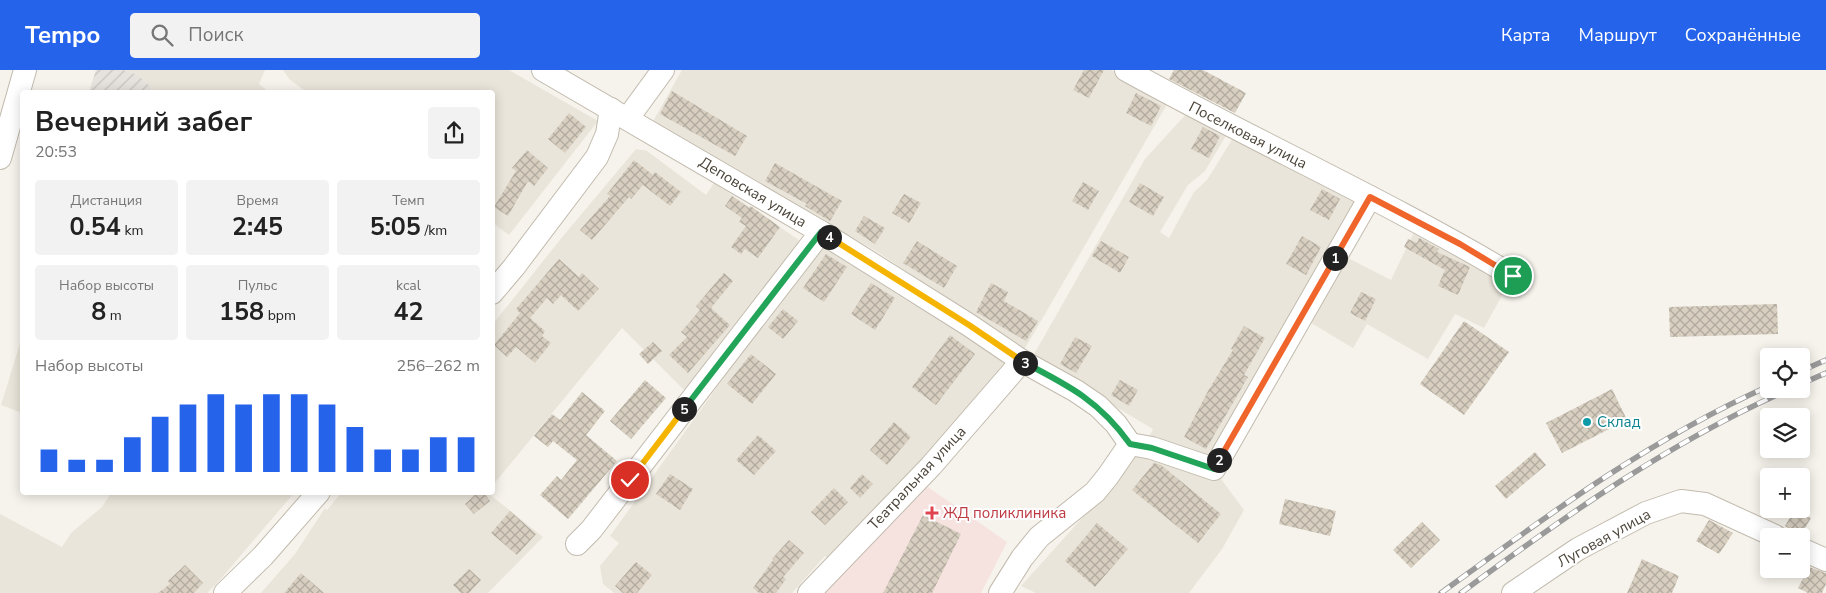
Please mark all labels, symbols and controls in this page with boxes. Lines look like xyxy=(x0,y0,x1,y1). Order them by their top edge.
search box xyxy=(130,13,480,58)
text: Tempo xyxy=(25,19,100,51)
icon: search xyxy=(148,21,176,49)
text: Поиск xyxy=(188,22,244,48)
text: Карта xyxy=(1501,23,1551,47)
text: Маршрут xyxy=(1579,23,1657,47)
text: Сохранённые xyxy=(1685,23,1801,47)
street label: Поселковая улица xyxy=(1185,97,1311,173)
text: Вечерний забег xyxy=(35,103,252,141)
button: share xyxy=(428,107,480,159)
text: 20:53 xyxy=(35,141,77,163)
street label: Деповская улица xyxy=(696,152,810,232)
text: Дистанция xyxy=(71,191,142,210)
text: Время xyxy=(236,191,279,210)
text: Темп xyxy=(392,191,425,210)
text: 0.54 xyxy=(70,210,121,244)
text: 2:45 xyxy=(232,210,283,244)
text: 5:05 xyxy=(370,210,421,244)
text: km xyxy=(121,221,143,240)
text: /km xyxy=(421,221,447,240)
pin: 4 xyxy=(816,224,842,250)
text: 4 xyxy=(825,228,834,247)
pin: 1 xyxy=(1322,246,1348,270)
text: 1 xyxy=(1331,249,1340,268)
pin xyxy=(1492,255,1534,297)
icon: arrive xyxy=(1499,262,1527,290)
text: Набор высоты xyxy=(59,276,154,295)
text: Пульс xyxy=(238,276,277,295)
text: kcal xyxy=(396,276,421,295)
text: 8 xyxy=(91,295,106,329)
text: 158 xyxy=(219,295,264,329)
text: 42 xyxy=(393,295,424,329)
text: m xyxy=(106,306,122,325)
text: bpm xyxy=(264,306,296,325)
map controls xyxy=(1760,348,1810,578)
button: locate xyxy=(1760,348,1810,398)
pin: 3 xyxy=(1012,350,1038,376)
text: 3 xyxy=(1021,354,1030,373)
text: Набор высоты xyxy=(35,355,143,377)
text: 256–262 m xyxy=(397,355,480,377)
pin: 5 xyxy=(672,396,696,422)
text: 5 xyxy=(680,400,689,419)
button: layers xyxy=(1760,408,1810,458)
place label: Склад xyxy=(1597,412,1641,432)
marker: Склад xyxy=(1581,416,1593,428)
street label: Театральная улица xyxy=(864,422,970,534)
pin: 2 xyxy=(1206,448,1232,472)
text: 2 xyxy=(1215,451,1224,470)
pin xyxy=(609,459,651,501)
icon: check xyxy=(616,466,644,494)
button: + xyxy=(1760,468,1810,518)
place label: ЖД поликлиника xyxy=(943,503,1066,523)
street label: Луговая улица xyxy=(1554,504,1654,572)
marker: ЖД поликлиника xyxy=(925,506,939,520)
button: − xyxy=(1760,528,1810,578)

